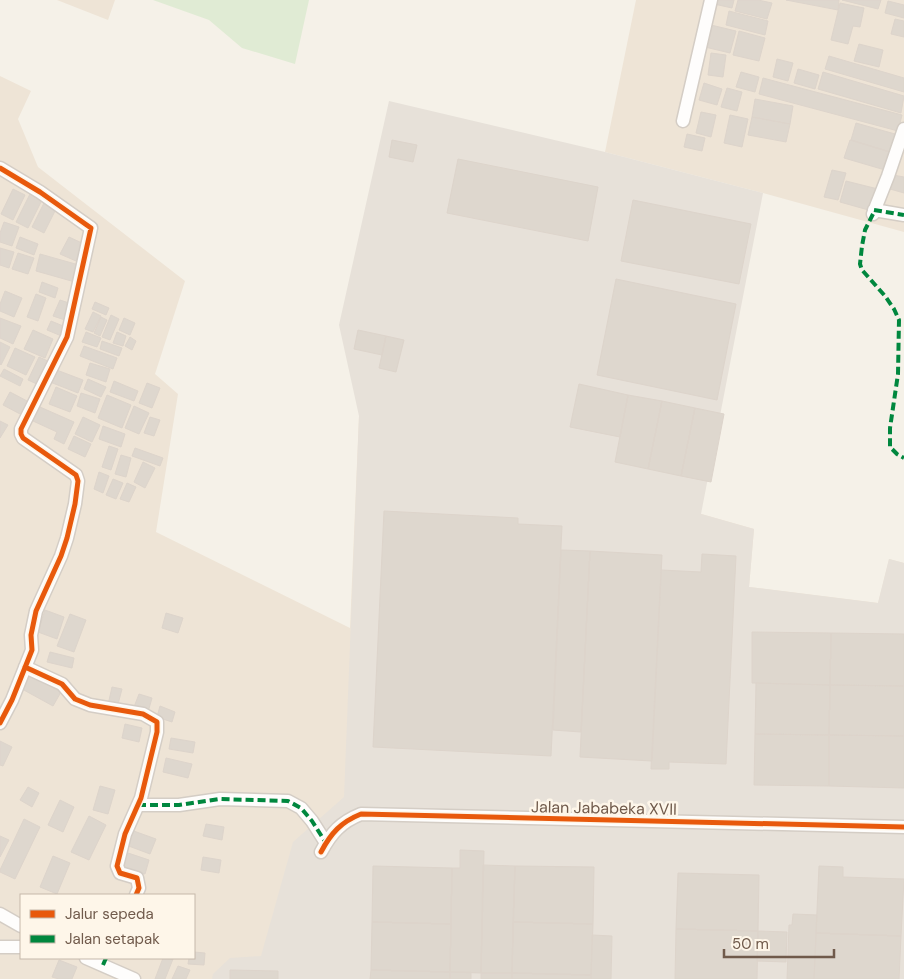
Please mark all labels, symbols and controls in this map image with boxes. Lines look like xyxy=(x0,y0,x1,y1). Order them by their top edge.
street label: Jalan Jababeka XVII xyxy=(531,796,677,820)
legend xyxy=(20,894,195,959)
text: Jalur sepeda xyxy=(65,904,154,924)
scale bar xyxy=(724,926,834,958)
text: Jalan setapak xyxy=(65,929,160,949)
text: 50 m xyxy=(732,934,769,954)

